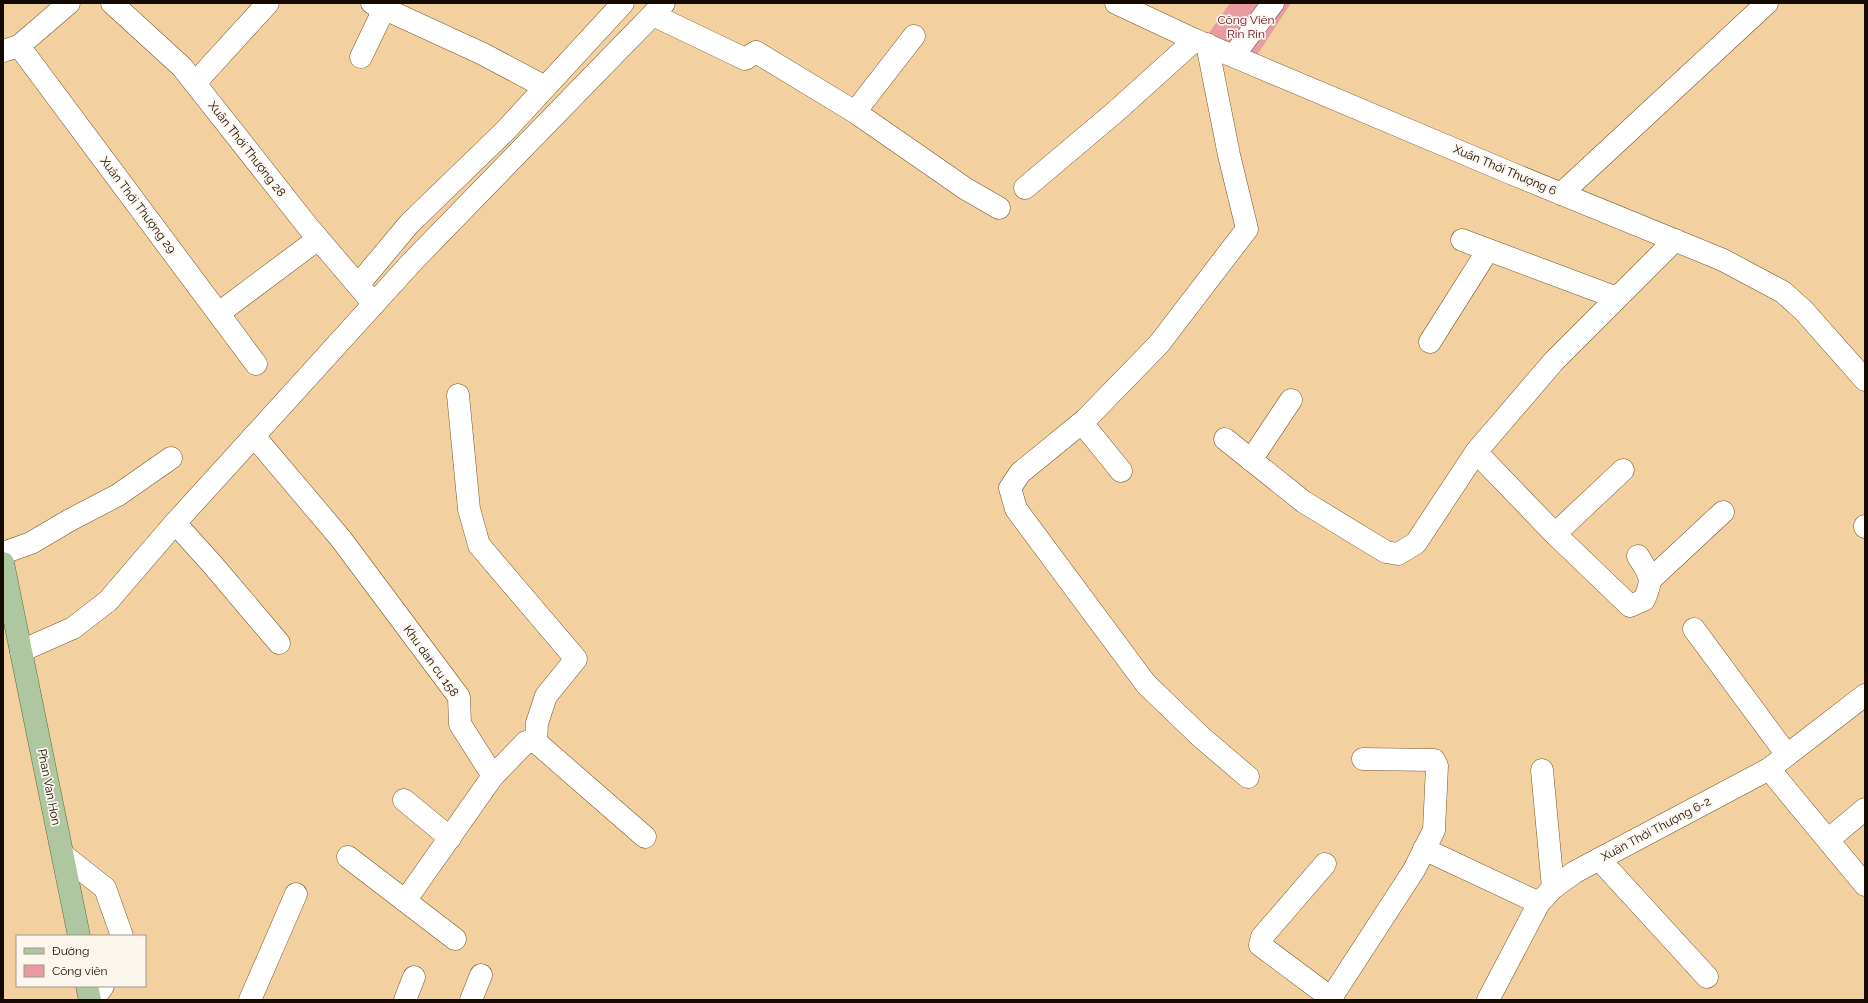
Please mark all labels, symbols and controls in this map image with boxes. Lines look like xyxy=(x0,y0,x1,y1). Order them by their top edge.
park label: Công Viên Rin Rin xyxy=(1217,13,1275,41)
street label: Xuân Thới Thượng 28 xyxy=(205,99,289,199)
street label: Xuân Thới Thượng 6 xyxy=(1451,142,1559,198)
street label: Xuân Thới Thượng 29 xyxy=(97,154,179,256)
street label: Khu dan cu 158 xyxy=(400,623,462,699)
street label: Phan Van Hon xyxy=(35,748,63,826)
street label: Xuân Thới Thượng 6-2 xyxy=(1599,794,1713,864)
legend xyxy=(16,935,146,987)
text: Đường xyxy=(52,944,89,958)
text: Công viên xyxy=(52,964,108,978)

